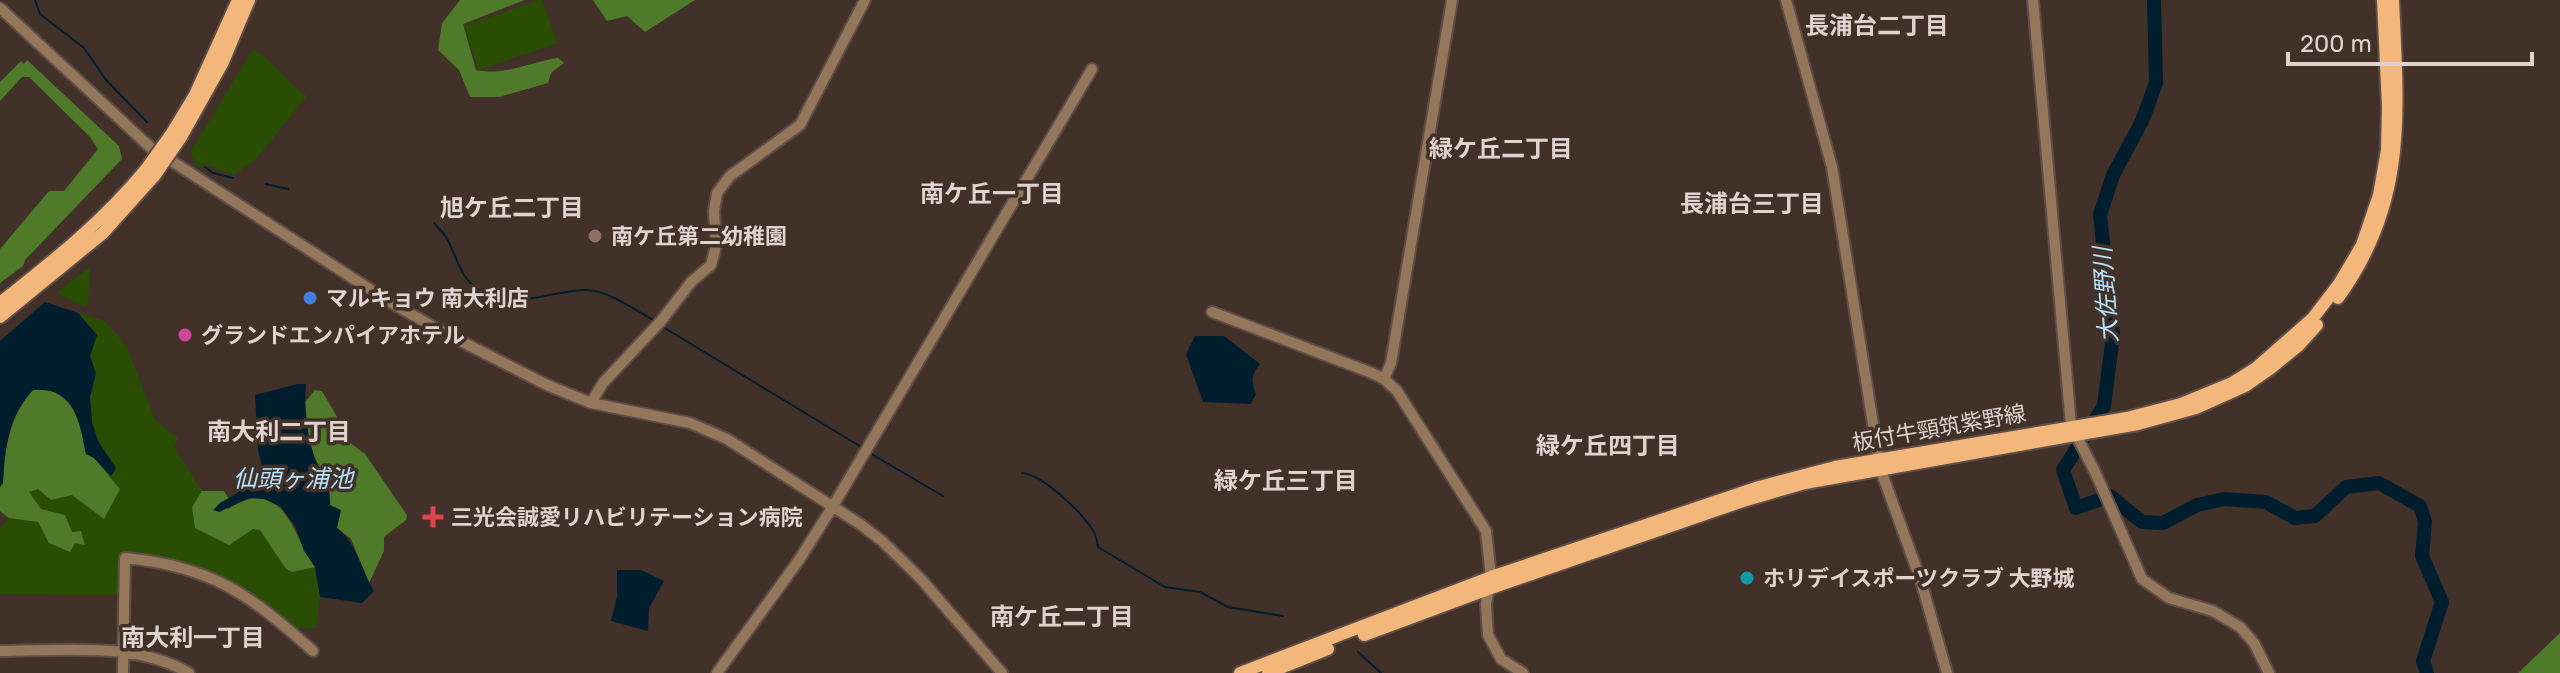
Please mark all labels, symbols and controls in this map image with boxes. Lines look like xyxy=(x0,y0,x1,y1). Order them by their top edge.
district label: 長浦台二丁目 xyxy=(1805,12,1949,40)
scale bar xyxy=(2288,16,2532,66)
text: 200 m xyxy=(2300,30,2372,58)
district label: 緑ケ丘二丁目 xyxy=(1429,135,1573,163)
district label: 南ケ丘一丁目 xyxy=(920,180,1064,208)
district label: 長浦台三丁目 xyxy=(1680,190,1824,218)
district label: 旭ケ丘二丁目 xyxy=(440,194,584,222)
place label: 南ケ丘第二幼稚園 xyxy=(611,223,787,250)
marker: 南ケ丘第二幼稚園 xyxy=(586,227,604,245)
water label: 大佐野川 xyxy=(2088,243,2123,344)
place label: マルキョウ 南大利店 xyxy=(326,285,529,312)
marker: マルキョウ 南大利店 xyxy=(301,289,319,307)
place label: グランドエンパイアホテル xyxy=(201,322,465,349)
marker: グランドエンパイアホテル xyxy=(176,326,194,344)
street label: 板付牛頸筑紫野線 xyxy=(1850,399,2028,457)
district label: 南大利二丁目 xyxy=(207,418,351,446)
district label: 緑ケ丘四丁目 xyxy=(1536,432,1680,460)
water label: 仙頭ヶ浦池 xyxy=(233,465,355,493)
district label: 緑ケ丘三丁目 xyxy=(1214,467,1358,495)
place label: 三光会誠愛リハビリテーション病院 xyxy=(451,504,803,531)
marker: 三光会誠愛リハビリテーション病院 xyxy=(422,506,444,528)
place label: ホリデイスポーツクラブ 大野城 xyxy=(1763,565,2075,592)
marker: ホリデイスポーツクラブ 大野城 xyxy=(1738,569,1756,587)
district label: 南ケ丘二丁目 xyxy=(990,603,1134,631)
district label: 南大利一丁目 xyxy=(121,624,265,652)

